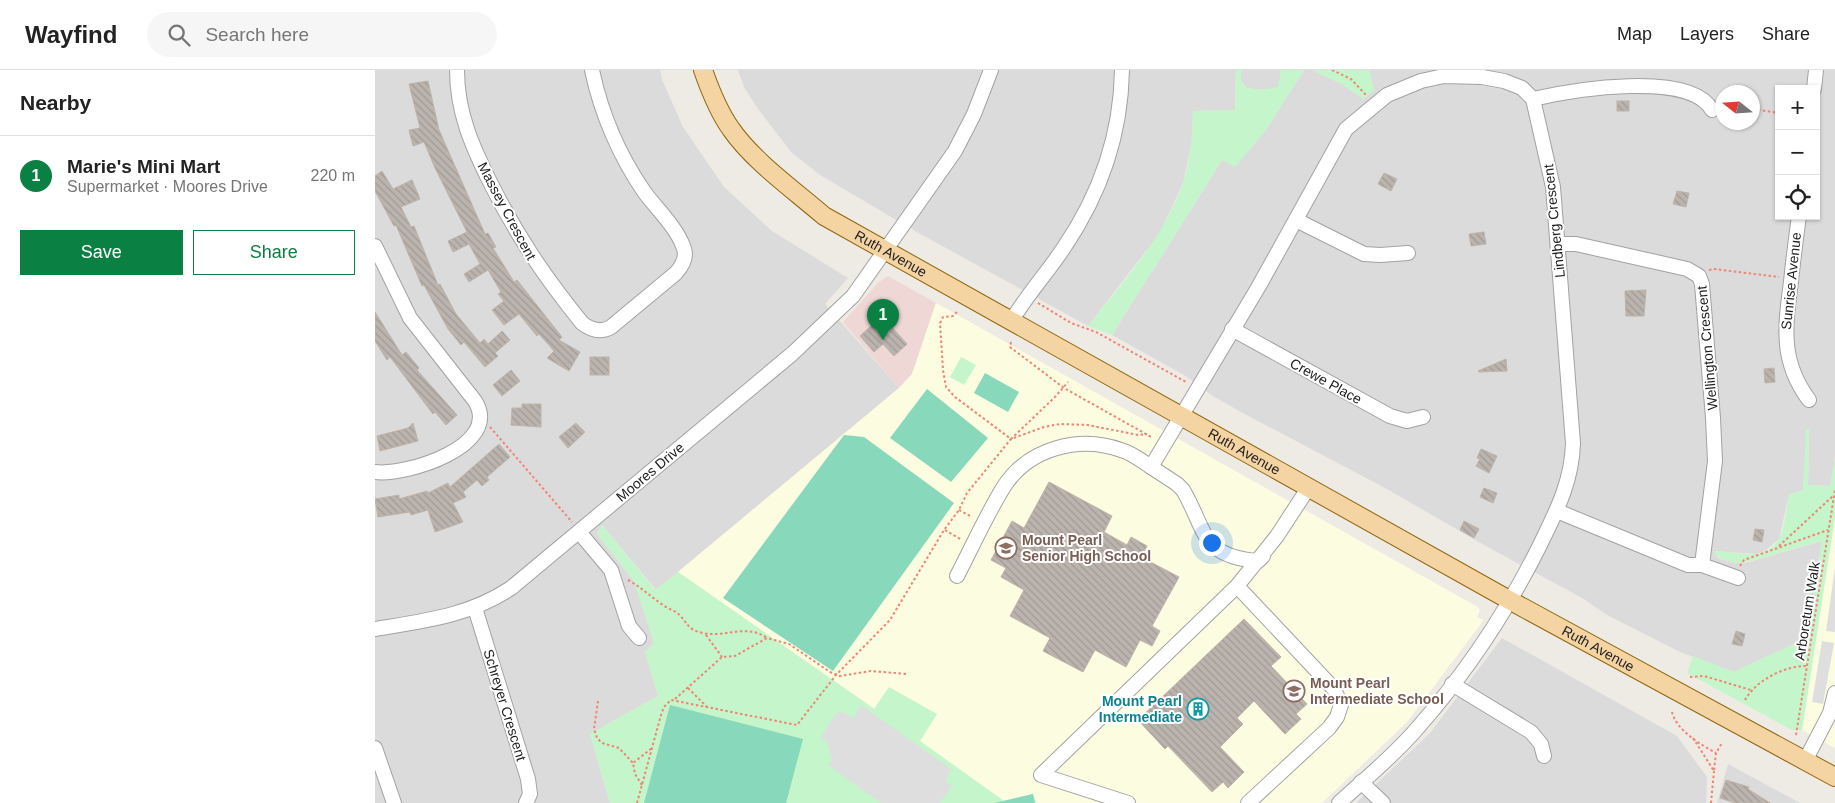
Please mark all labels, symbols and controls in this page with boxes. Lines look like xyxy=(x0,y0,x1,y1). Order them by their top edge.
search box xyxy=(147,12,497,57)
text: Wayfind xyxy=(25,21,117,48)
icon: search xyxy=(165,21,193,49)
text: Search here xyxy=(205,24,309,45)
text: Map xyxy=(1617,24,1652,44)
text: Layers xyxy=(1680,24,1734,44)
text: Share xyxy=(1762,24,1810,44)
north arrow xyxy=(1715,85,1760,130)
map controls xyxy=(1775,85,1820,220)
button: + xyxy=(1775,85,1820,130)
text: Nearby xyxy=(20,91,91,114)
button: − xyxy=(1775,130,1820,175)
text: Marie's Mini Mart xyxy=(67,156,220,177)
street label: Massey Crescent xyxy=(475,159,539,263)
street label: Lindberg Crescent xyxy=(1540,163,1568,279)
text: 1 xyxy=(32,167,40,184)
text: 220 m xyxy=(311,167,355,184)
button: locate xyxy=(1775,175,1820,220)
text: Supermarket · Moores Drive xyxy=(67,178,268,195)
street label: Ruth Avenue xyxy=(852,227,930,280)
button: Save xyxy=(20,230,183,275)
button: Share xyxy=(193,230,355,275)
street label: Sunrise Avenue xyxy=(1778,231,1804,330)
street label: Wellington Crescent xyxy=(1694,285,1720,411)
pin: 1 xyxy=(867,299,899,340)
street label: Crewe Place xyxy=(1287,355,1365,407)
street label: Ruth Avenue xyxy=(1205,425,1283,478)
street label: Moores Drive xyxy=(613,439,687,505)
your location xyxy=(1199,530,1225,556)
place label: Mount Pearl Senior High School xyxy=(1022,532,1151,564)
school or university icon: Mount Pearl Senior High School xyxy=(994,536,1018,560)
street label: Arboretum Walk xyxy=(1791,559,1823,662)
street label: Ruth Avenue xyxy=(1559,622,1637,675)
street label: Schreyer Crescent xyxy=(480,647,530,763)
place label: Mount Pearl Intermediate School xyxy=(1310,675,1444,707)
school or university icon: Mount Pearl Intermediate School xyxy=(1282,679,1306,703)
place label: Mount Pearl Intermediate xyxy=(1099,693,1182,725)
building icon: Mount Pearl Intermediate xyxy=(1186,697,1210,721)

